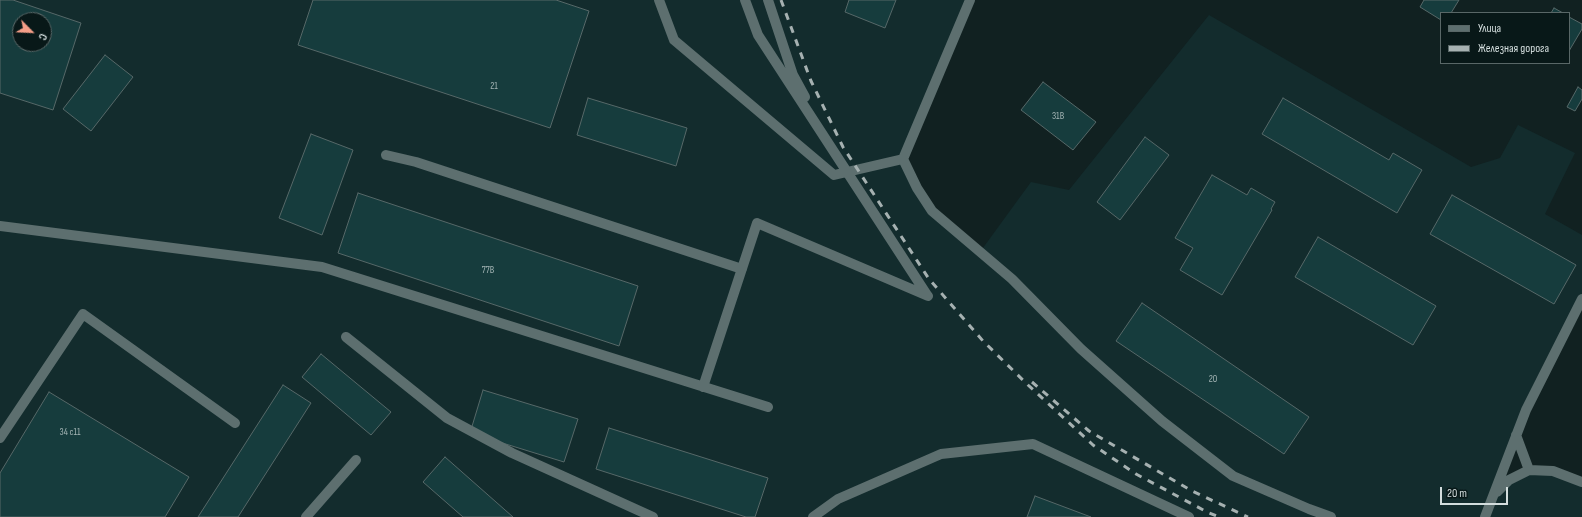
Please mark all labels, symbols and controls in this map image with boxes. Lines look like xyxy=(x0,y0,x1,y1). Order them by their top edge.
north arrow xyxy=(12,12,52,52)
legend xyxy=(1440,12,1570,64)
text: Улица xyxy=(1478,21,1501,36)
text: С xyxy=(35,31,50,42)
text: Железная дорога xyxy=(1478,41,1549,56)
house number: 21 xyxy=(490,80,498,92)
house number: 31В xyxy=(1052,110,1064,122)
house number: 77В xyxy=(482,264,494,276)
house number: 20 xyxy=(1209,373,1217,385)
house number: 34 с11 xyxy=(60,426,80,438)
scale bar xyxy=(1442,479,1510,505)
text: 20 m xyxy=(1447,486,1467,501)

